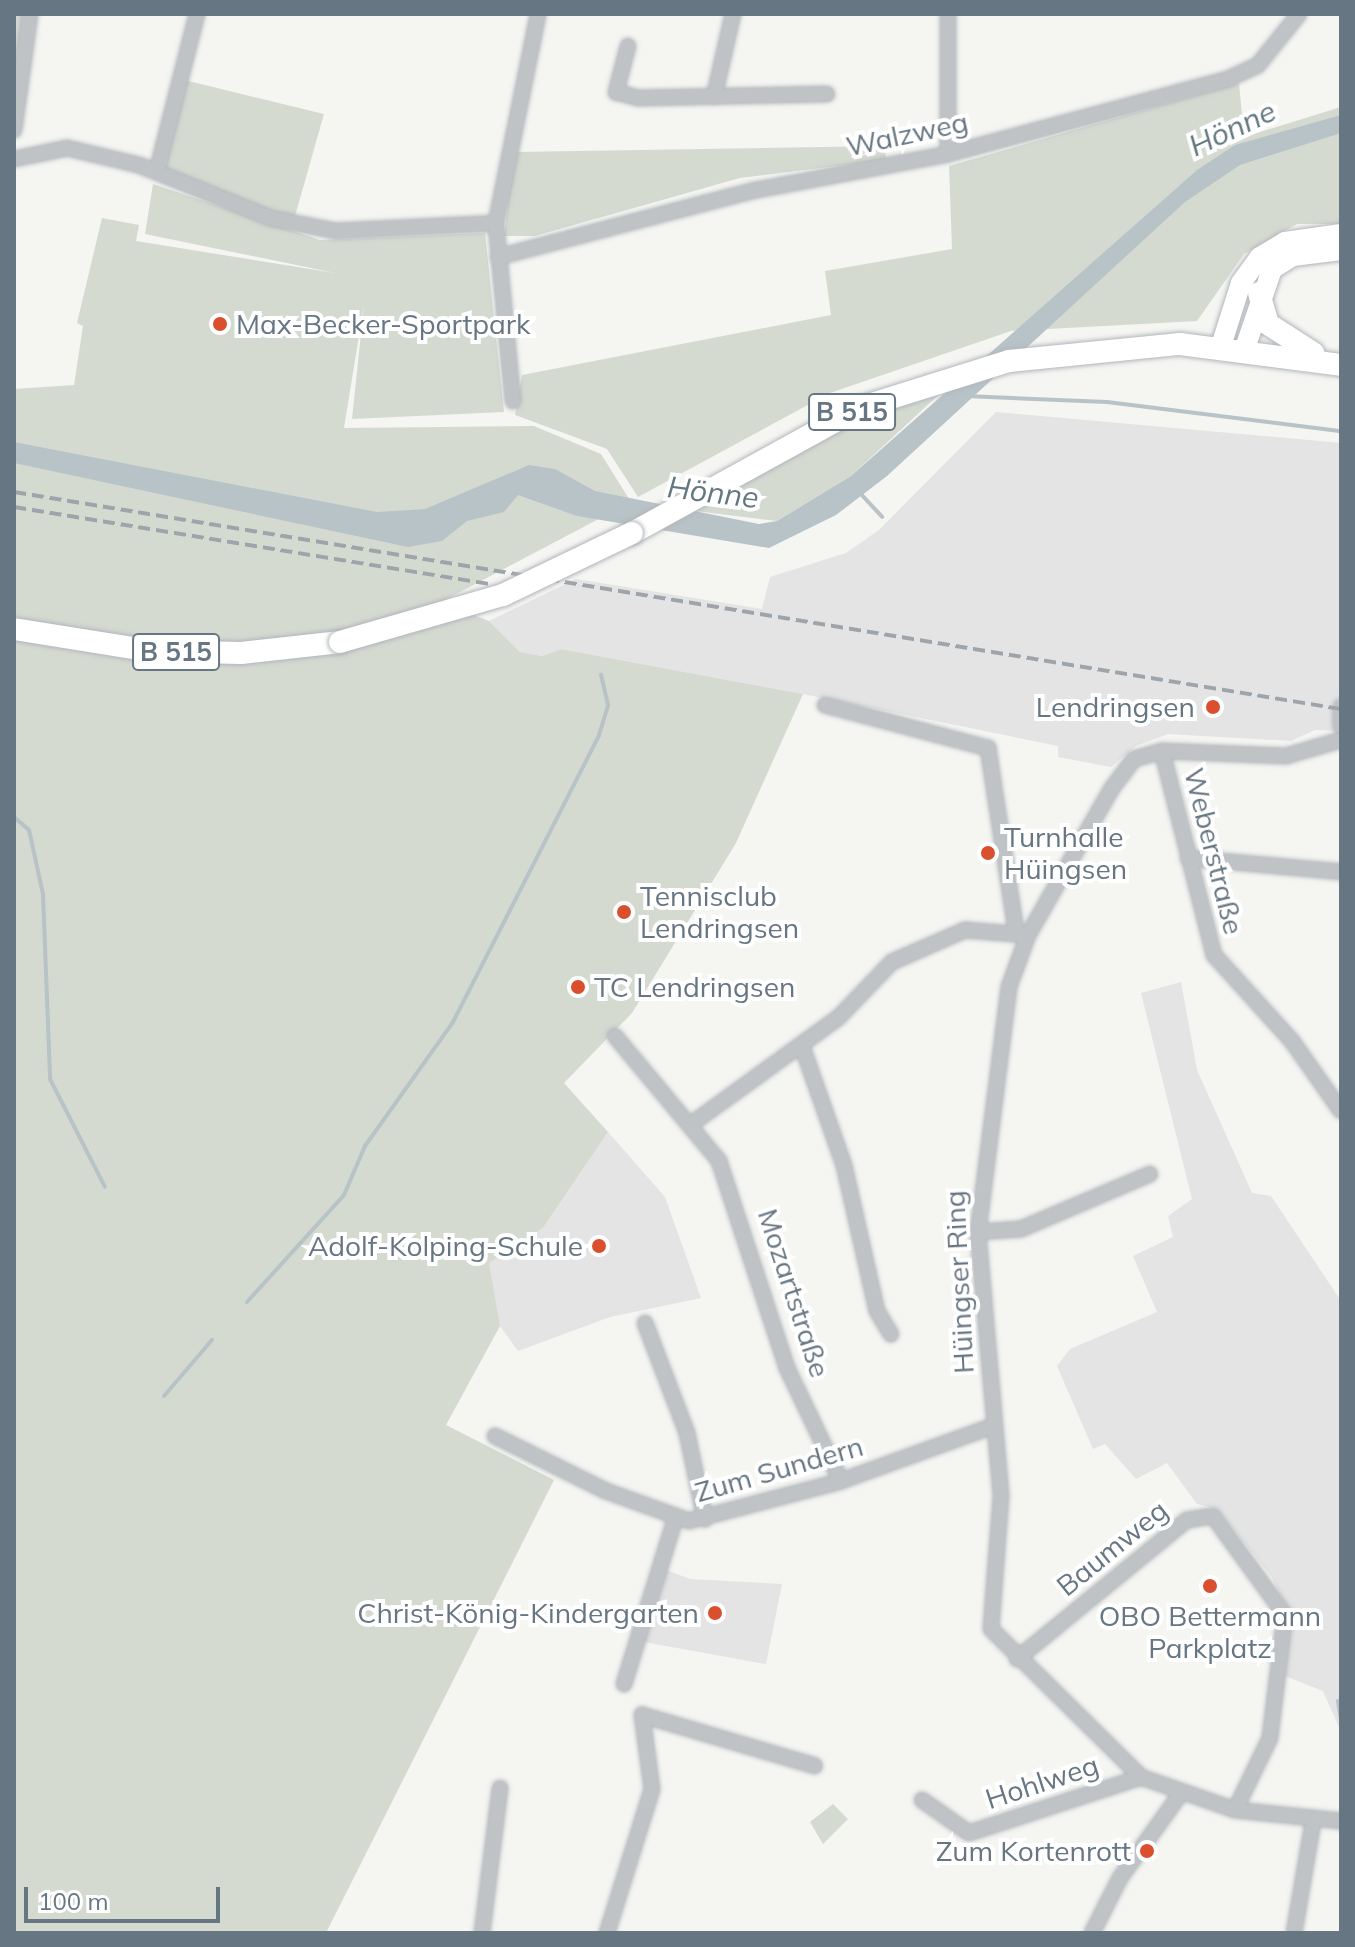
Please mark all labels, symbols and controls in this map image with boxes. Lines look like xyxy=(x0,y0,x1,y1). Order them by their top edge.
water label: Hönne xyxy=(1183,92,1281,164)
street label: Walzweg xyxy=(843,105,971,163)
place label: Max-Becker-Sportpark xyxy=(236,307,530,341)
marker: Max-Becker-Sportpark xyxy=(211,315,229,333)
road number: B 515 xyxy=(808,390,896,434)
water label: Hönne xyxy=(665,469,761,515)
road number: B 515 xyxy=(132,630,220,674)
place label: Lendringsen xyxy=(1036,690,1195,724)
marker: Lendringsen xyxy=(1202,696,1224,718)
street label: Weberstraße xyxy=(1177,764,1251,938)
place label: Turnhalle Hüingsen xyxy=(1004,820,1127,886)
marker: Turnhalle Hüingsen xyxy=(979,844,997,862)
place label: Tennisclub Lendringsen xyxy=(640,879,799,945)
marker: Tennisclub Lendringsen xyxy=(615,903,633,921)
place label: TC Lendringsen xyxy=(594,970,795,1004)
marker: TC Lendringsen xyxy=(569,978,587,996)
street label: Hüingser Ring xyxy=(937,1190,981,1374)
street label: Mozartstraße xyxy=(751,1205,837,1381)
place label: Adolf-Kolping-Schule xyxy=(308,1229,583,1263)
marker: Adolf-Kolping-Schule xyxy=(590,1237,608,1255)
street label: Zum Sundern xyxy=(691,1429,867,1509)
street label: Baumweg xyxy=(1050,1493,1174,1603)
marker: OBO Bettermann Parkplatz xyxy=(1201,1577,1219,1595)
place label: Christ-König-Kindergarten xyxy=(357,1596,699,1630)
place label: OBO Bettermann Parkplatz xyxy=(1099,1599,1321,1665)
marker: Christ-König-Kindergarten xyxy=(706,1604,724,1622)
street label: Hohlweg xyxy=(981,1748,1103,1816)
place label: Zum Kortenrott xyxy=(936,1834,1131,1868)
marker: Zum Kortenrott xyxy=(1138,1842,1156,1860)
scale bar xyxy=(28,1871,224,1921)
text: 100 m xyxy=(38,1886,109,1916)

